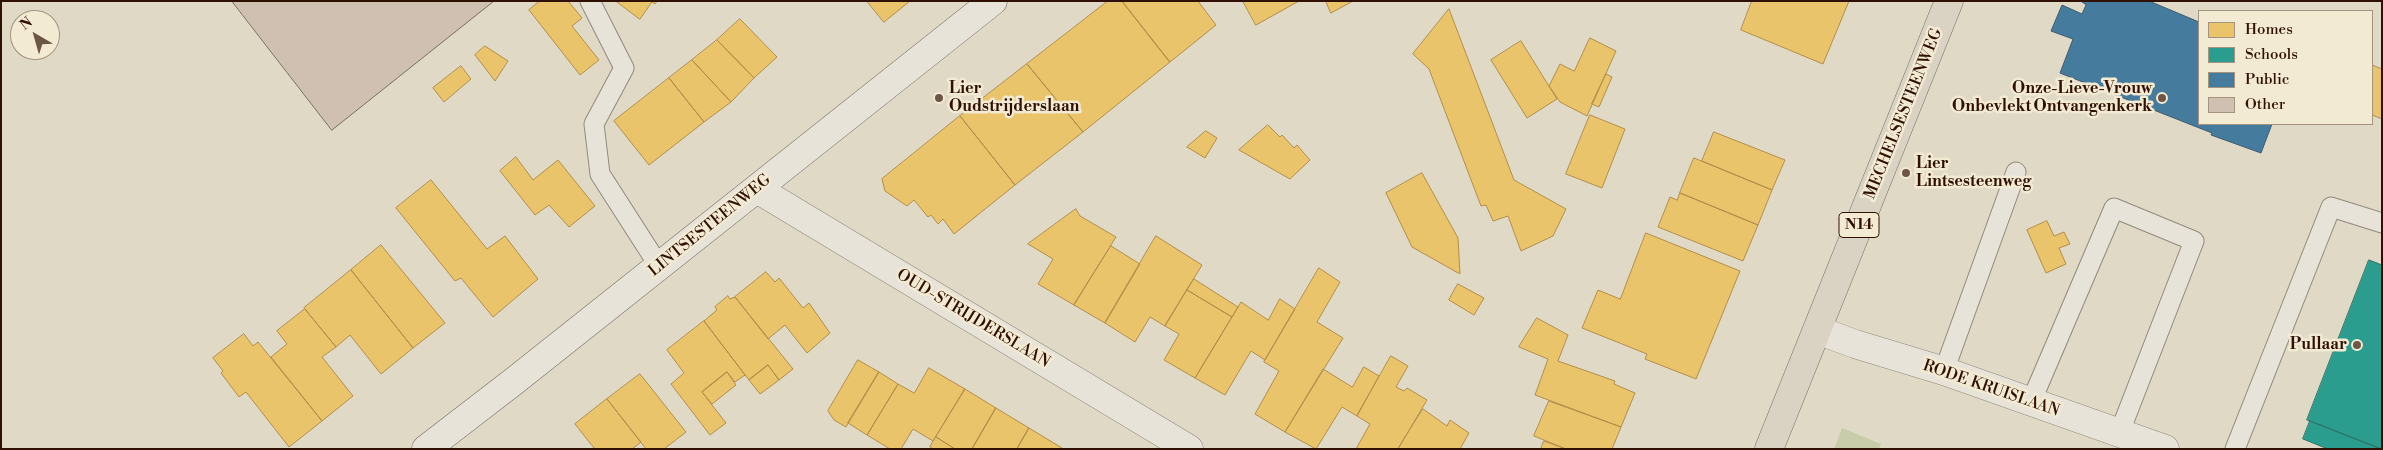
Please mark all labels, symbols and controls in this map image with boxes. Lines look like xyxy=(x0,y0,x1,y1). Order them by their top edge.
north arrow xyxy=(10,10,60,60)
legend xyxy=(2198,10,2373,125)
text: N xyxy=(16,13,36,34)
text: Homes xyxy=(2245,20,2293,39)
street label: MECHELSESTEENWEG xyxy=(1861,26,1947,202)
text: Schools xyxy=(2245,45,2298,64)
text: Public xyxy=(2245,70,2289,89)
place label: Lier Oudstrijderslaan xyxy=(949,79,1079,117)
place label: Onze-Lieve-Vrouw Onbevlekt Ontvangenkerk xyxy=(1952,79,2152,117)
marker: Lier Oudstrijderslaan xyxy=(933,92,945,104)
marker: Onze-Lieve-Vrouw Onbevlekt Ontvangenkerk xyxy=(2156,92,2168,104)
text: Other xyxy=(2245,95,2285,114)
place label: Lier Lintsesteenweg xyxy=(1916,154,2031,192)
marker: Lier Lintsesteenweg xyxy=(1900,167,1912,179)
street label: LINTSESTEENWEG xyxy=(645,171,775,281)
road number: N14 xyxy=(1839,212,1879,238)
street label: OUD-STRIJDERSLAAN xyxy=(893,266,1053,372)
place label: Pullaar xyxy=(2290,335,2347,355)
marker: Pullaar xyxy=(2351,339,2363,351)
street label: RODE KRUISLAAN xyxy=(1920,357,2062,421)

